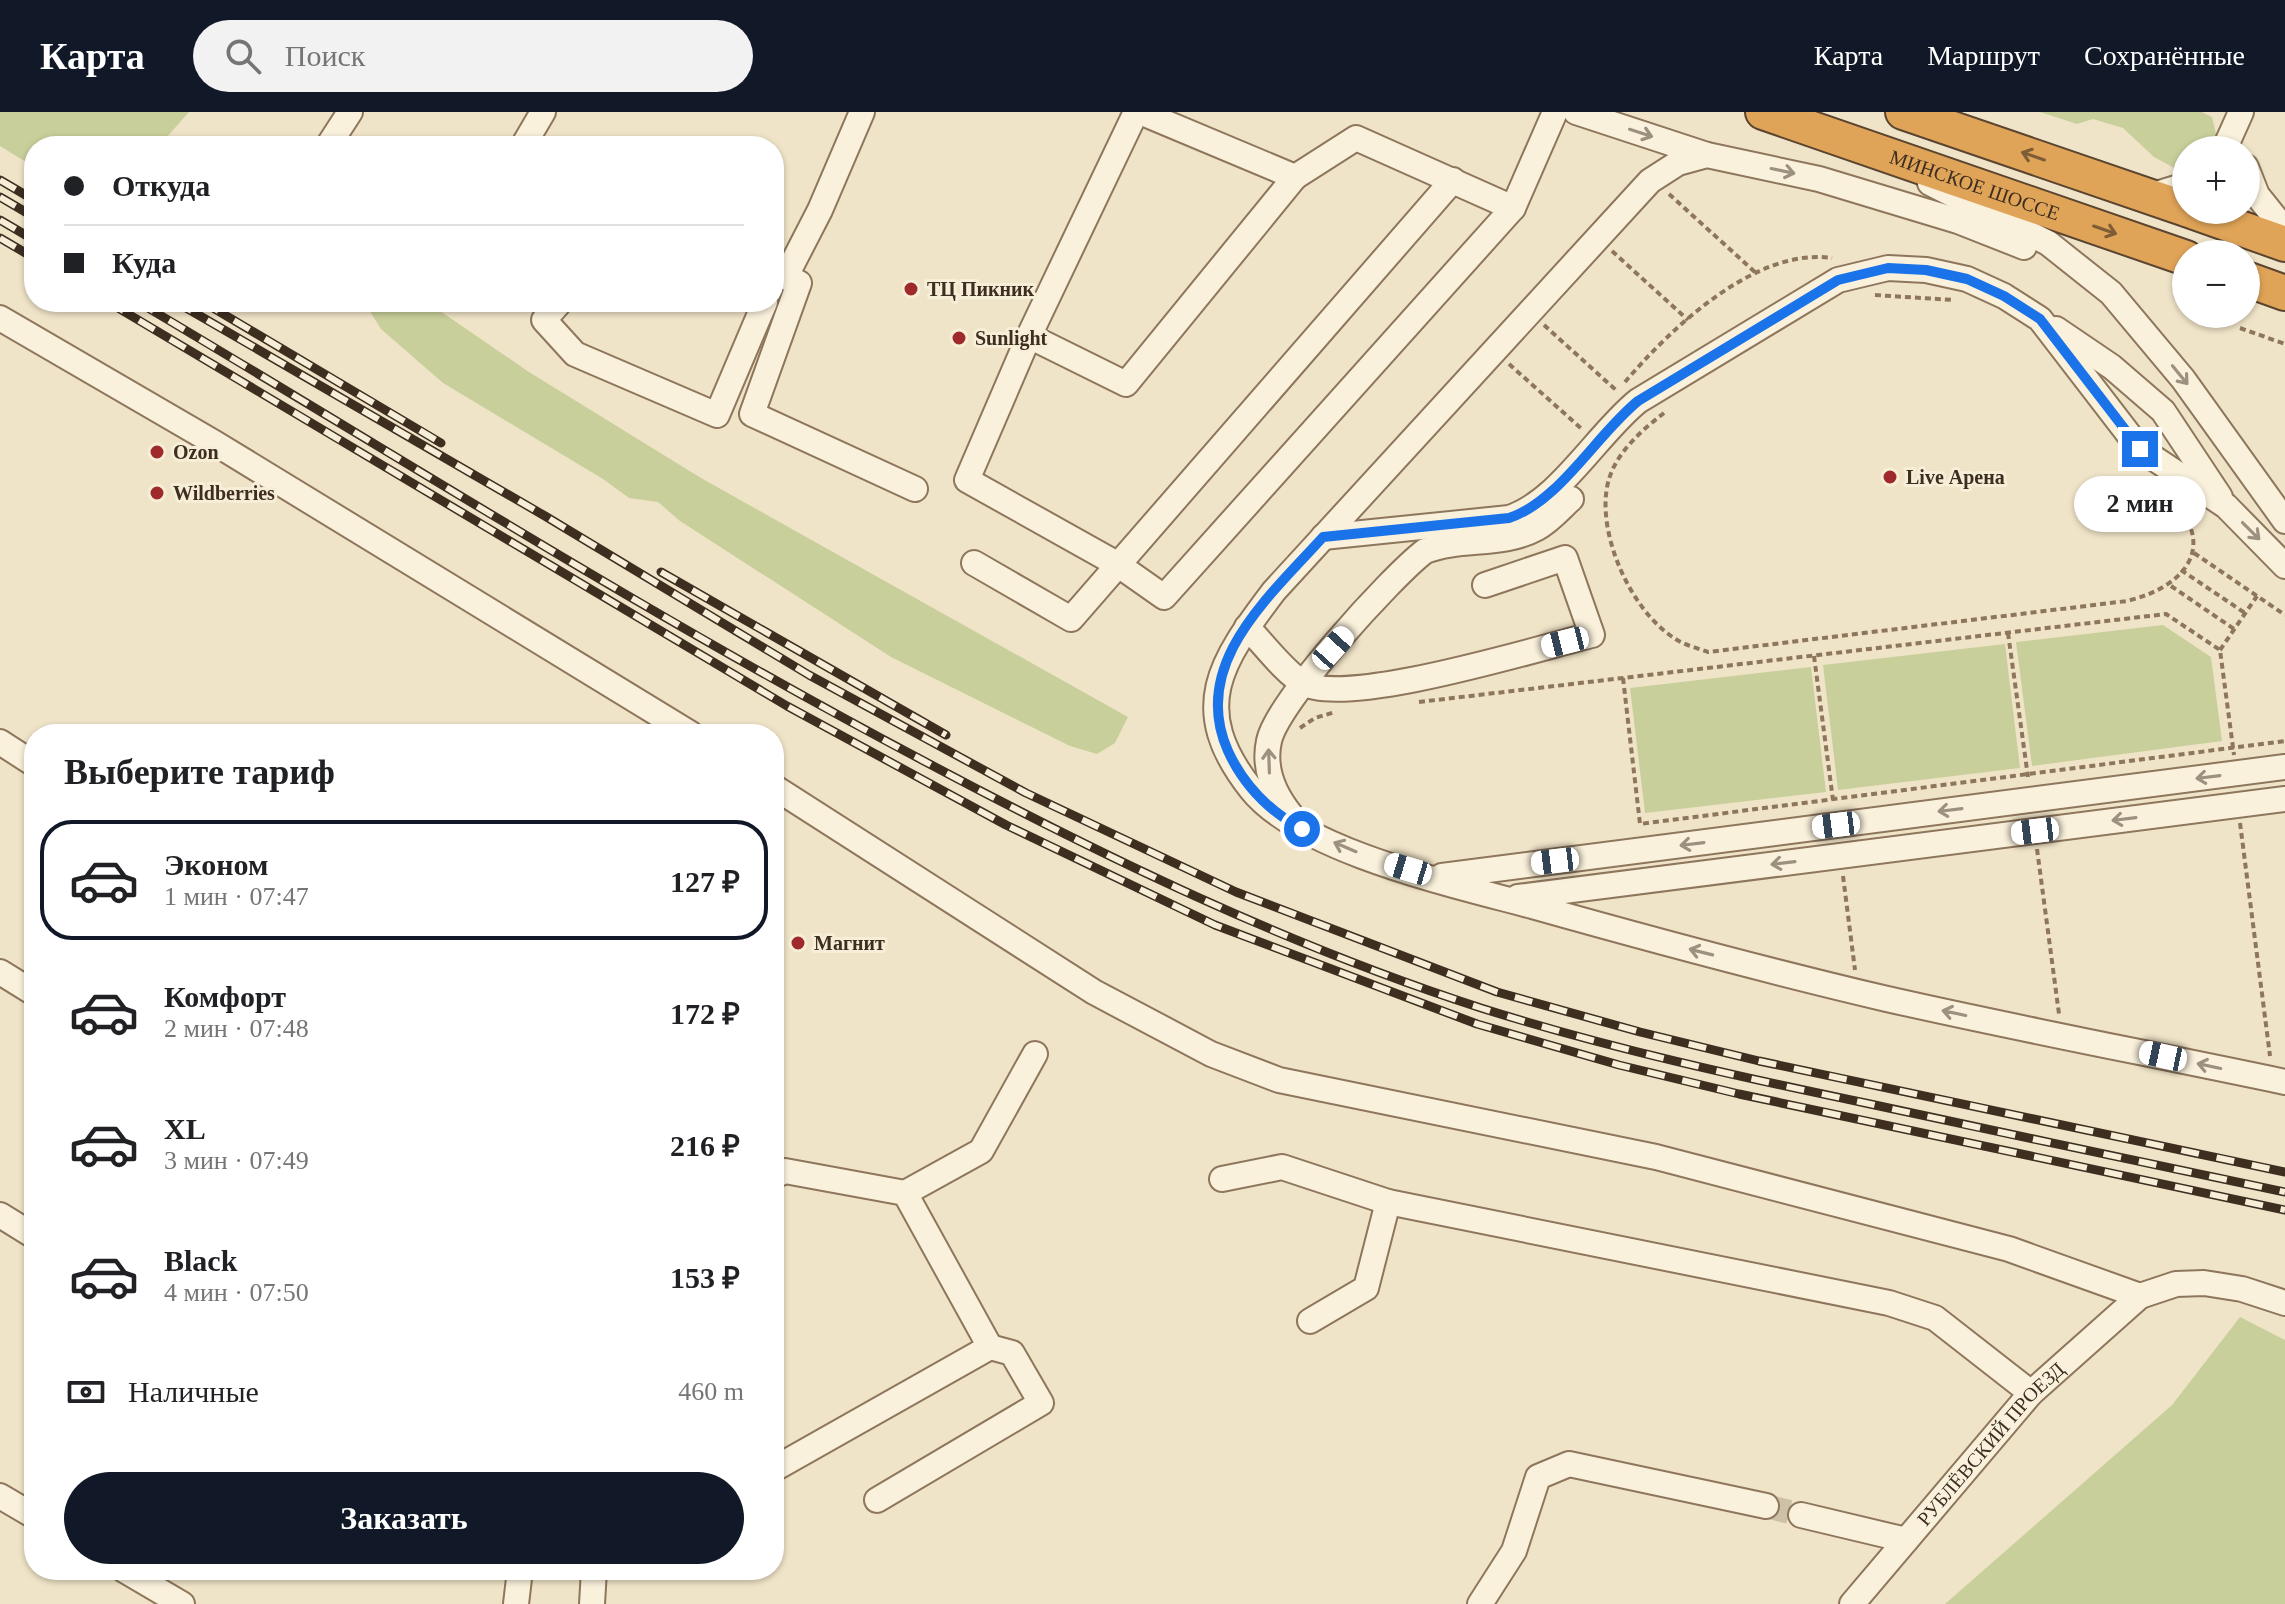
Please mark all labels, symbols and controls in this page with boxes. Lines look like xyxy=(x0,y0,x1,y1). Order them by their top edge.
search box xyxy=(193,20,753,92)
icon: search xyxy=(221,34,265,78)
text: Карта xyxy=(40,35,145,77)
text: Поиск xyxy=(285,39,365,72)
text: Карта xyxy=(1814,40,1883,71)
text: Маршрут xyxy=(1927,40,2040,71)
text: Сохранённые xyxy=(2084,40,2245,71)
one-way arrow xyxy=(1628,127,1653,142)
map controls xyxy=(2172,136,2260,328)
button: + xyxy=(2172,136,2260,224)
street label: МИНСКОЕ ШОССЕ xyxy=(1887,146,2063,225)
one-way arrow xyxy=(2021,148,2046,163)
one-way arrow xyxy=(1769,165,1795,180)
text: Откуда xyxy=(112,169,210,202)
one-way arrow xyxy=(2092,224,2117,239)
button: − xyxy=(2172,240,2260,328)
text: Куда xyxy=(112,246,176,279)
place label: ТЦ Пикник xyxy=(927,278,1035,301)
marker: ТЦ Пикник xyxy=(902,280,920,298)
place label: Sunlight xyxy=(975,327,1048,350)
marker: Sunlight xyxy=(950,329,968,347)
one-way arrow xyxy=(2171,364,2188,385)
route end xyxy=(2122,431,2158,467)
place label: Ozon xyxy=(173,441,219,463)
marker: Ozon xyxy=(148,443,166,461)
place label: Live Арена xyxy=(1906,466,2005,489)
marker: Live Арена xyxy=(1881,468,1899,486)
callout: 2 мин xyxy=(2074,477,2206,533)
place label: Wildberries xyxy=(173,482,275,504)
marker: Wildberries xyxy=(148,484,166,502)
text: 2 мин xyxy=(2106,489,2174,518)
one-way arrow xyxy=(2241,521,2260,540)
car xyxy=(1308,622,1358,674)
car xyxy=(1539,625,1591,659)
one-way arrow xyxy=(1261,748,1277,775)
text: Выберите тариф xyxy=(64,752,335,792)
one-way arrow xyxy=(2196,770,2221,785)
one-way arrow xyxy=(1937,803,1964,818)
car xyxy=(1811,810,1861,840)
route start xyxy=(1284,811,1320,847)
one-way arrow xyxy=(2111,812,2138,827)
car xyxy=(2010,816,2060,846)
one-way arrow xyxy=(1679,836,1706,851)
one-way arrow xyxy=(1333,839,1357,854)
icon: car xyxy=(68,844,140,916)
car xyxy=(1530,846,1580,876)
text: Эконом xyxy=(164,848,268,881)
car xyxy=(1382,851,1434,887)
one-way arrow xyxy=(1771,856,1796,871)
text: 127 ₽ xyxy=(670,865,740,898)
text: 1 мин · 07:47 xyxy=(164,882,309,911)
place label: Магнит xyxy=(814,932,885,954)
marker: Магнит xyxy=(789,934,807,952)
one-way arrow xyxy=(1689,943,1715,958)
icon: car xyxy=(68,976,140,1048)
text: Комфорт xyxy=(164,980,286,1013)
text: 172 ₽ xyxy=(670,997,740,1030)
one-way arrow xyxy=(1942,1005,1967,1020)
text: 2 мин · 07:48 xyxy=(164,1014,309,1043)
car xyxy=(2137,1039,2189,1073)
one-way arrow xyxy=(2196,1058,2222,1073)
icon: car xyxy=(68,1108,140,1180)
text: XL xyxy=(164,1112,206,1145)
text: 216 ₽ xyxy=(670,1129,740,1162)
text: 3 мин · 07:49 xyxy=(164,1146,309,1175)
icon: car xyxy=(68,1240,140,1312)
text: Black xyxy=(164,1244,237,1277)
text: 153 ₽ xyxy=(670,1261,740,1294)
text: 4 мин · 07:50 xyxy=(164,1278,309,1307)
street label: РУБЛЁВСКИЙ ПРОЕЗД xyxy=(1913,1358,2070,1530)
icon: cash xyxy=(64,1370,108,1414)
text: Наличные xyxy=(128,1375,259,1408)
text: 460 m xyxy=(678,1377,744,1406)
button: Заказать xyxy=(64,1472,744,1564)

